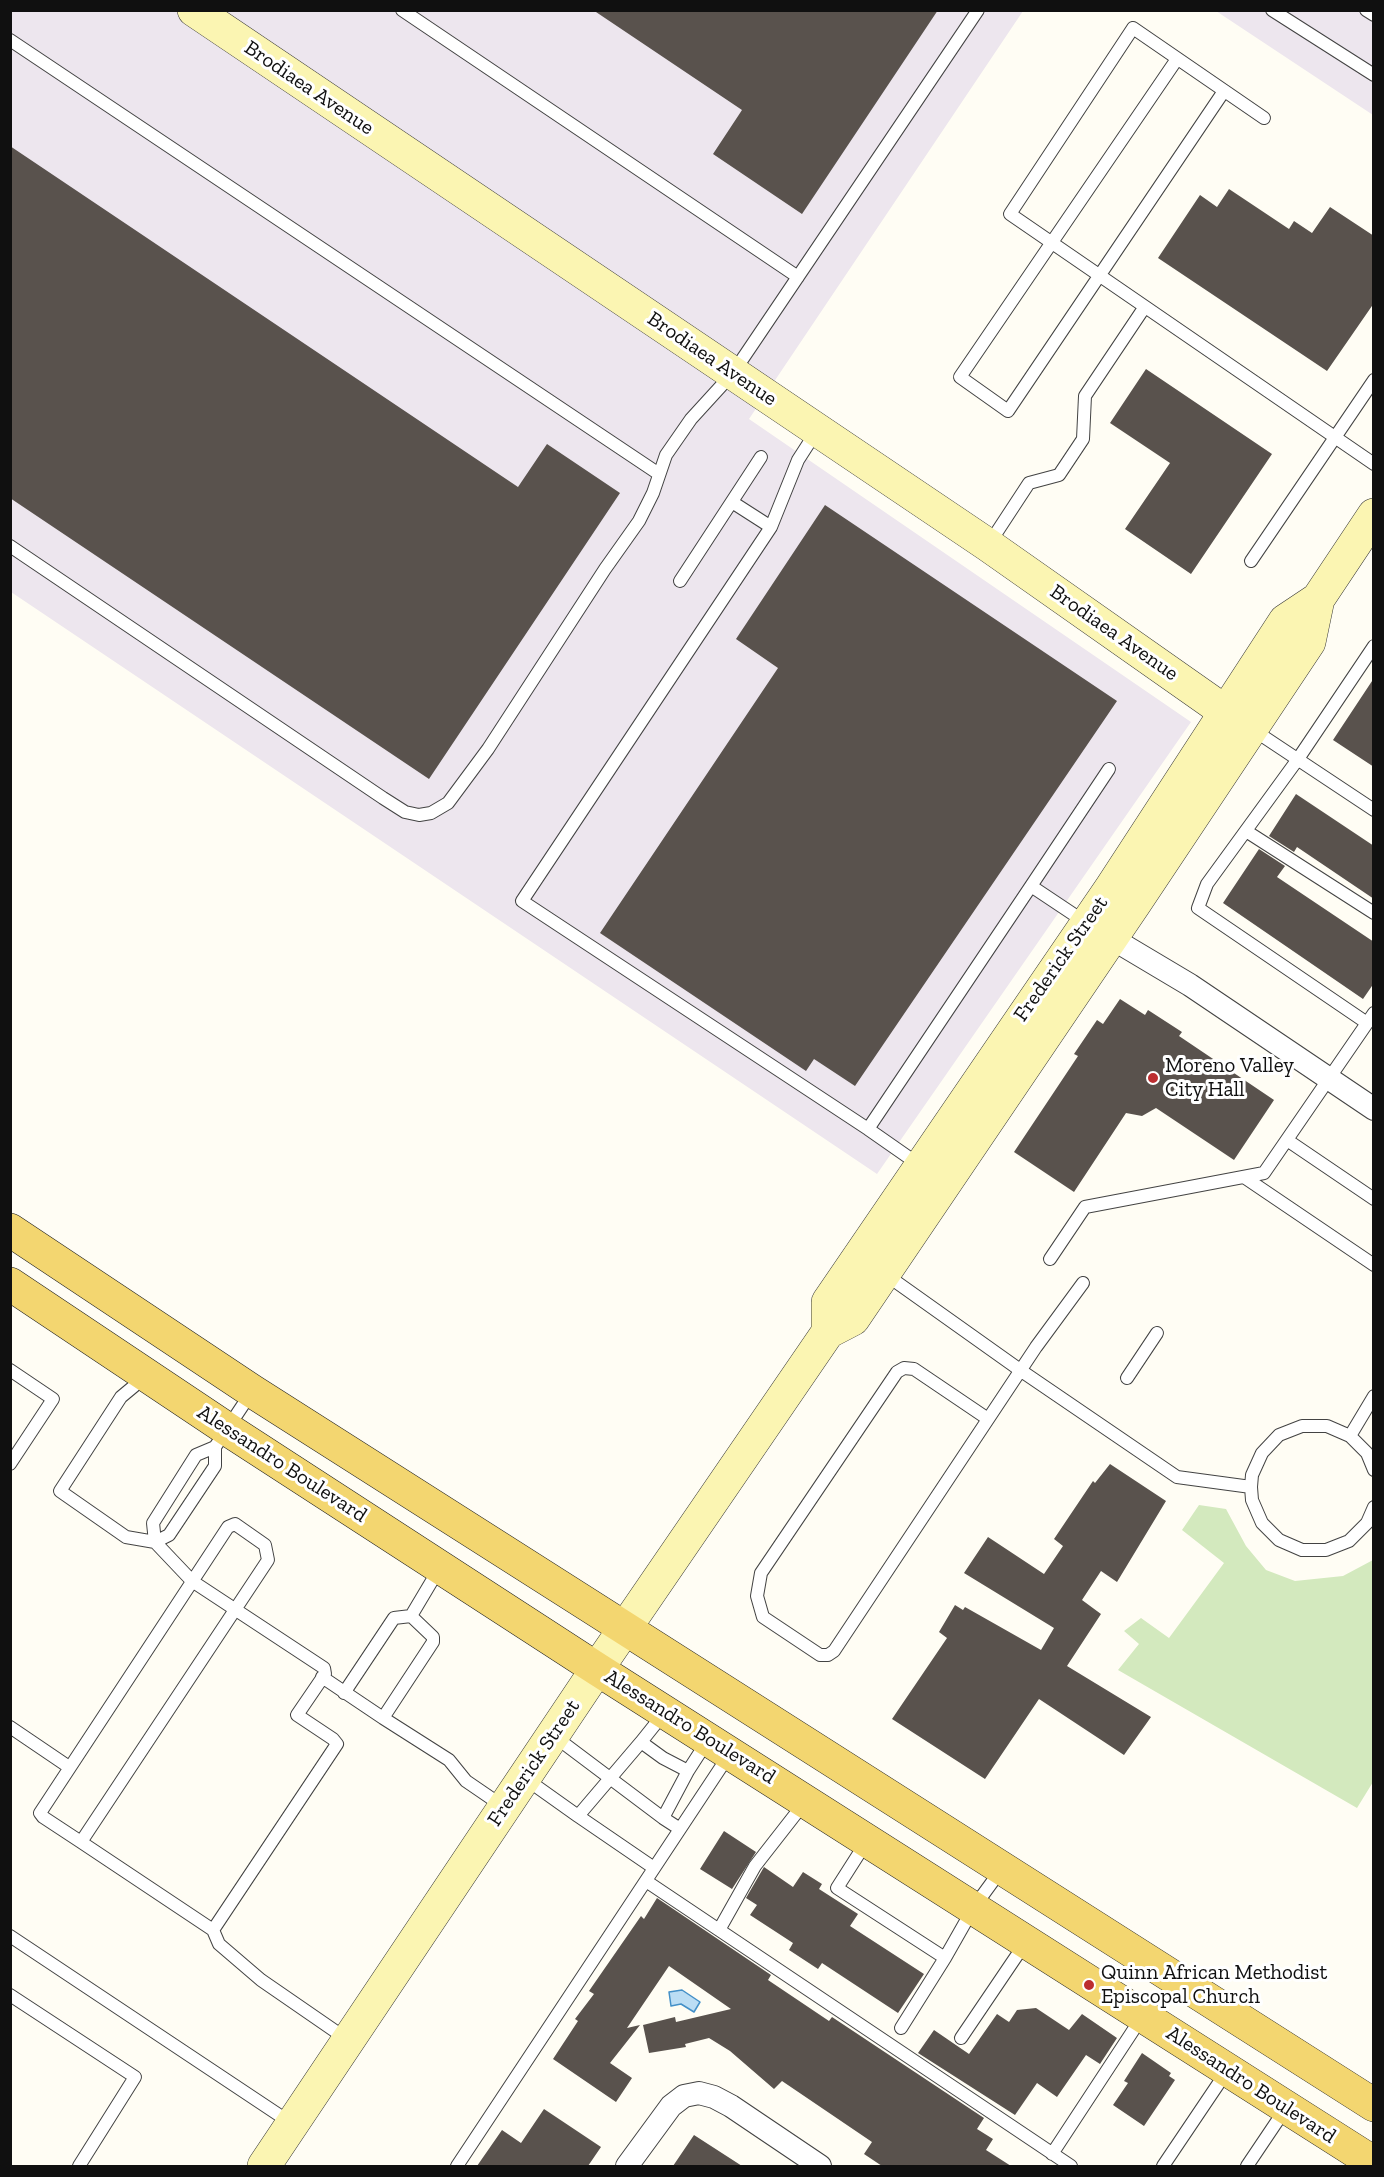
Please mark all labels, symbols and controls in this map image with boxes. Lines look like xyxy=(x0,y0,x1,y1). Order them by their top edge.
street label: Brodiaea Avenue xyxy=(239,35,379,141)
street label: Brodiaea Avenue xyxy=(642,306,782,412)
street label: Brodiaea Avenue xyxy=(1045,579,1183,687)
street label: Frederick Street xyxy=(1008,891,1114,1027)
place label: Moreno Valley City Hall xyxy=(1165,1053,1294,1103)
marker: Moreno Valley City Hall xyxy=(1146,1071,1160,1085)
street label: Alessandro Boulevard xyxy=(193,1400,371,1528)
street label: Alessandro Boulevard xyxy=(600,1664,780,1790)
street label: Frederick Street xyxy=(482,1695,586,1831)
place label: Quinn African Methodist Episcopal Church xyxy=(1101,1960,1327,2010)
marker: Quinn African Methodist Episcopal Church xyxy=(1082,1978,1096,1992)
street label: Alessandro Boulevard xyxy=(1162,2021,1340,2149)

